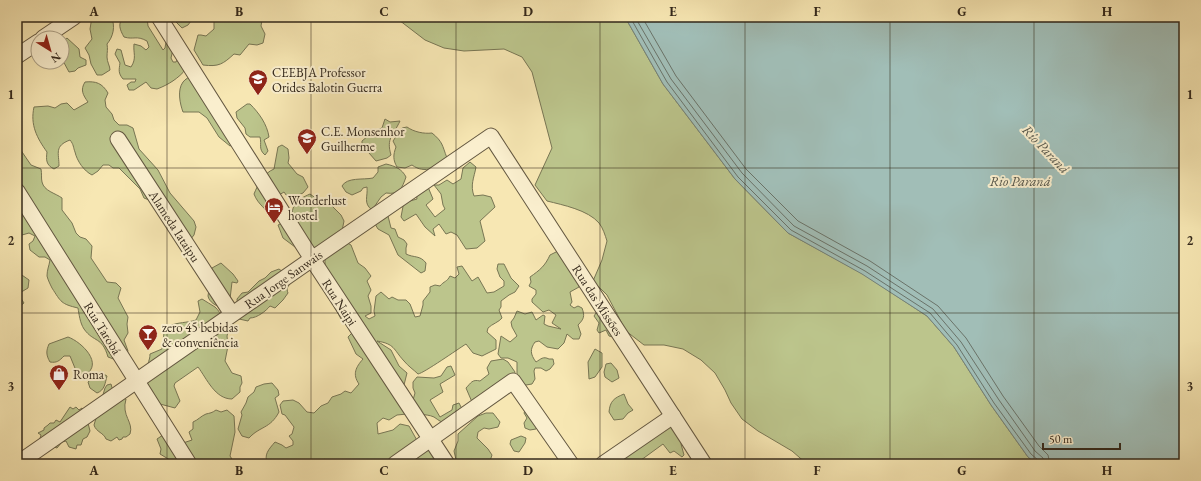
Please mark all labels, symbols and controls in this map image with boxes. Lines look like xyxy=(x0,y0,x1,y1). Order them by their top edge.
text: A xyxy=(88,3,99,20)
text: B xyxy=(235,3,243,20)
text: C xyxy=(379,3,389,20)
text: D xyxy=(523,3,533,20)
text: E xyxy=(669,3,677,20)
text: F xyxy=(813,3,821,20)
text: G xyxy=(957,3,967,20)
text: H xyxy=(1102,3,1113,20)
north arrow xyxy=(30,30,70,70)
text: N xyxy=(48,50,64,66)
place label: CEEBJA Professor Orides Balotin Guerra xyxy=(272,64,383,96)
school or university icon: CEEBJA Professor Orides Balotin Guerra xyxy=(247,68,269,96)
text: 1 xyxy=(8,86,15,103)
text: 1 xyxy=(1187,86,1194,103)
water label: Río Paraná xyxy=(1018,121,1074,177)
place label: C.E. Monsenhor Guilherme xyxy=(321,123,405,155)
school or university icon: C.E. Monsenhor Guilherme xyxy=(296,127,318,155)
water label: Rio Paraná xyxy=(989,172,1051,190)
street label: Alameda Iataipu xyxy=(144,186,204,266)
place label: Wonderlust hostel xyxy=(288,192,346,224)
hotel icon: Wonderlust hostel xyxy=(263,196,285,224)
text: 2 xyxy=(8,232,15,249)
text: 2 xyxy=(1187,232,1194,249)
street label: Rua Jorge Sanwais xyxy=(241,246,326,313)
street label: Rua das Missões xyxy=(568,261,627,339)
street label: Rua Naipi xyxy=(318,276,361,329)
street label: Rua Tarobá xyxy=(80,299,126,358)
place label: zero 45 bebidas & conveniência xyxy=(162,319,239,351)
bar icon: zero 45 bebidas & conveniência xyxy=(137,323,159,351)
shop icon: Roma xyxy=(48,363,70,391)
place label: Roma xyxy=(73,366,105,383)
text: 3 xyxy=(8,378,15,395)
text: 3 xyxy=(1187,378,1194,395)
scale bar xyxy=(1043,425,1120,451)
text: 50 m xyxy=(1049,431,1073,447)
text: A xyxy=(88,462,99,479)
text: B xyxy=(235,462,243,479)
text: C xyxy=(379,462,389,479)
text: D xyxy=(523,462,533,479)
text: E xyxy=(669,462,677,479)
text: F xyxy=(813,462,821,479)
text: G xyxy=(957,462,967,479)
text: H xyxy=(1102,462,1113,479)

